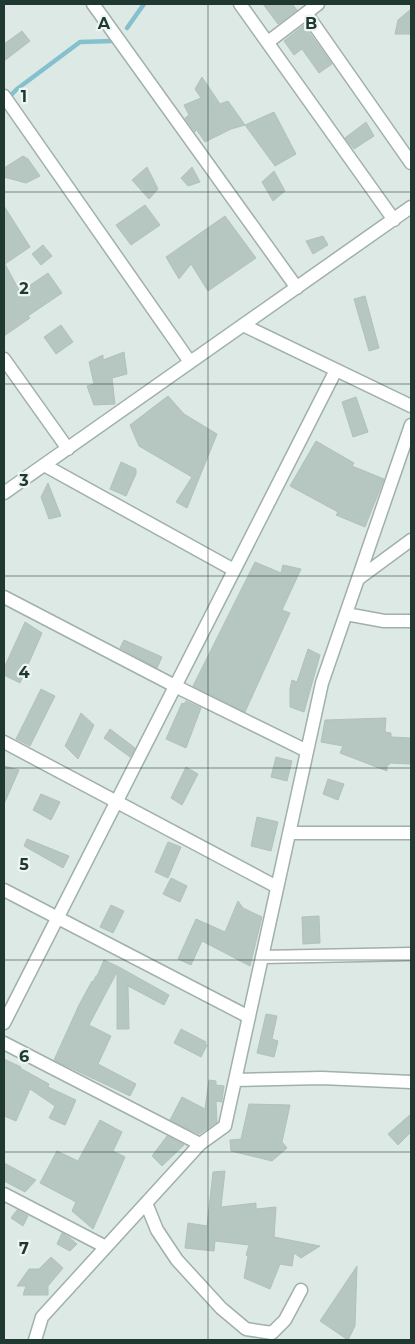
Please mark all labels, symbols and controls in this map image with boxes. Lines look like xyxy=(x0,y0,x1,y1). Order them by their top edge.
text: A xyxy=(97,14,111,33)
text: B xyxy=(305,14,317,33)
text: 1 xyxy=(21,87,27,106)
text: 2 xyxy=(19,279,29,298)
text: 3 xyxy=(18,471,29,490)
text: 4 xyxy=(18,663,30,682)
text: 5 xyxy=(19,855,29,874)
text: 6 xyxy=(19,1047,29,1066)
text: 7 xyxy=(19,1239,29,1258)

